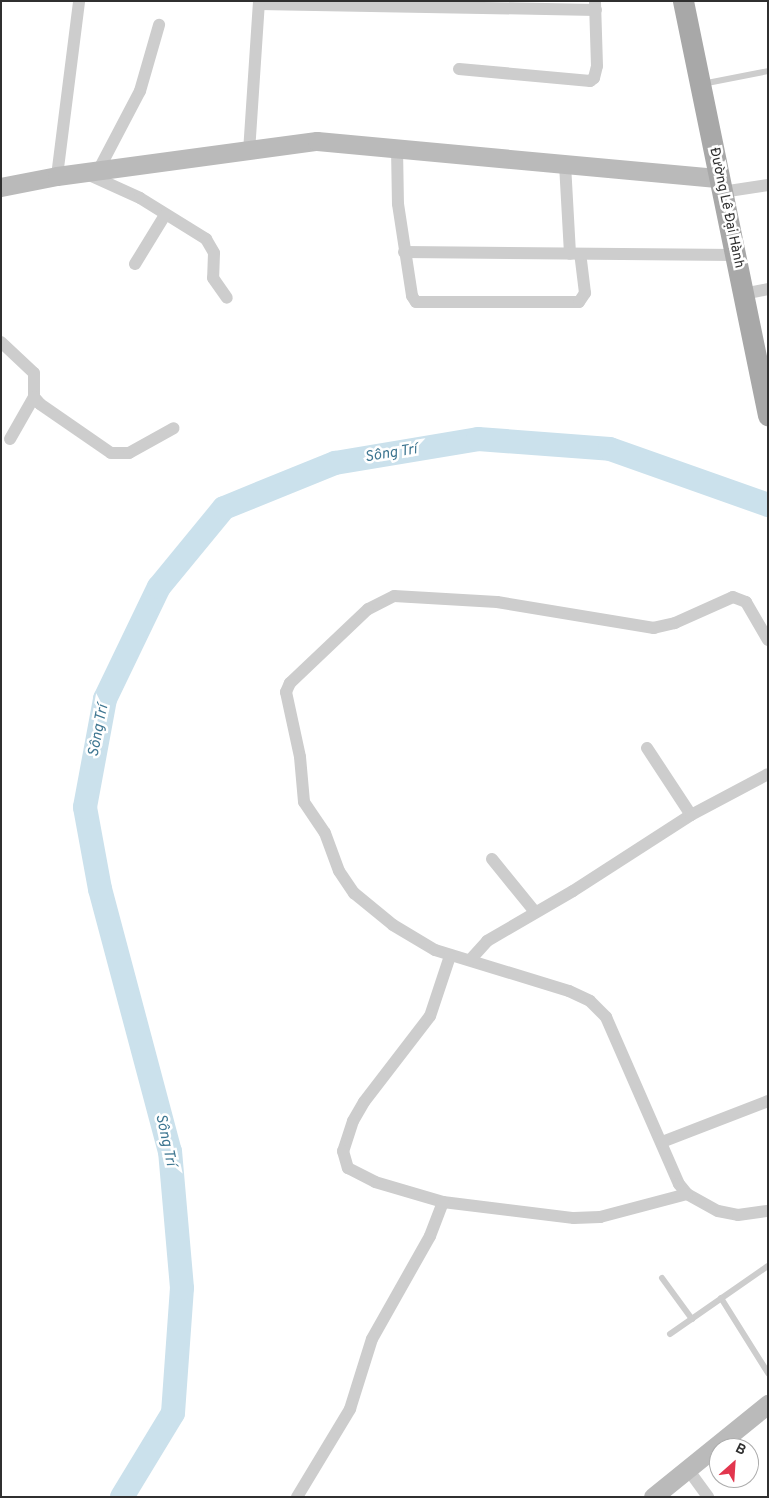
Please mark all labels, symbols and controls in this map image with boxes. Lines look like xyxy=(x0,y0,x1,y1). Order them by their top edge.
street label: Đường Lê Đại Hành xyxy=(705,146,747,270)
water label: Sông Trí xyxy=(363,441,419,467)
water label: Sông Trí xyxy=(85,703,113,759)
water label: Sông Trí xyxy=(151,1112,179,1168)
north arrow xyxy=(709,1438,759,1488)
text: B xyxy=(732,1440,748,1460)

